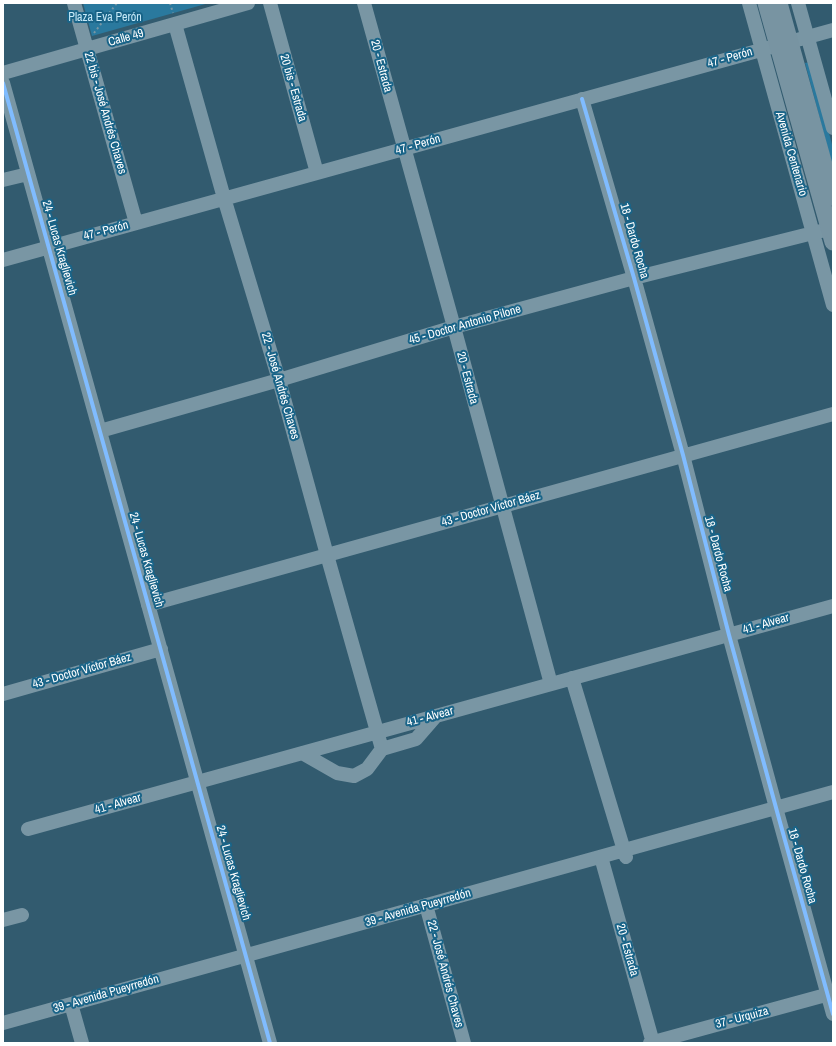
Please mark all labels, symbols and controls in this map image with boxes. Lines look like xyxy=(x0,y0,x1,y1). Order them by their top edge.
park label: Plaza Eva Perón xyxy=(68,11,142,25)
street label: Calle 49 xyxy=(107,26,145,50)
street label: 20 - Estrada xyxy=(367,38,395,94)
street label: 47 - Perón xyxy=(706,45,754,71)
street label: 22 bis - José Andrés Chaves xyxy=(81,50,129,176)
street label: 20 bis - Estrada xyxy=(277,53,309,123)
street label: Avenida Centenario xyxy=(772,110,810,198)
street label: 47 - Perón xyxy=(394,132,442,158)
street label: 24 - Lucas Kraglievich xyxy=(39,199,79,297)
street label: 18 - Dardo Rocha xyxy=(616,202,652,280)
street label: 47 - Perón xyxy=(82,218,130,244)
street label: 45 - Doctor Antonio Pilone xyxy=(407,302,523,348)
street label: 22 - José Andrés Chaves xyxy=(258,331,302,441)
street label: 20 - Estrada xyxy=(453,350,481,406)
street label: 43 - Doctor Víctor Báez xyxy=(440,488,542,530)
street label: 24 - Lucas Kraglievich xyxy=(126,511,166,609)
street label: 18 - Dardo Rocha xyxy=(701,515,735,593)
street label: 41 - Alvear xyxy=(741,611,791,637)
street label: 43 - Doctor Víctor Báez xyxy=(31,650,133,692)
street label: 41 - Alvear xyxy=(405,704,455,730)
street label: 41 - Alvear xyxy=(93,791,143,817)
street label: 24 - Lucas Kraglievich xyxy=(213,824,253,922)
street label: 18 - Dardo Rocha xyxy=(784,827,820,905)
street label: 39 - Avenida Pueyrredón xyxy=(364,886,472,930)
street label: 22 - José Andrés Chaves xyxy=(424,919,466,1029)
street label: 20 - Estrada xyxy=(613,922,641,978)
street label: 39 - Avenida Pueyrredón xyxy=(52,972,160,1016)
street label: 37 - Urquiza xyxy=(714,1004,770,1032)

